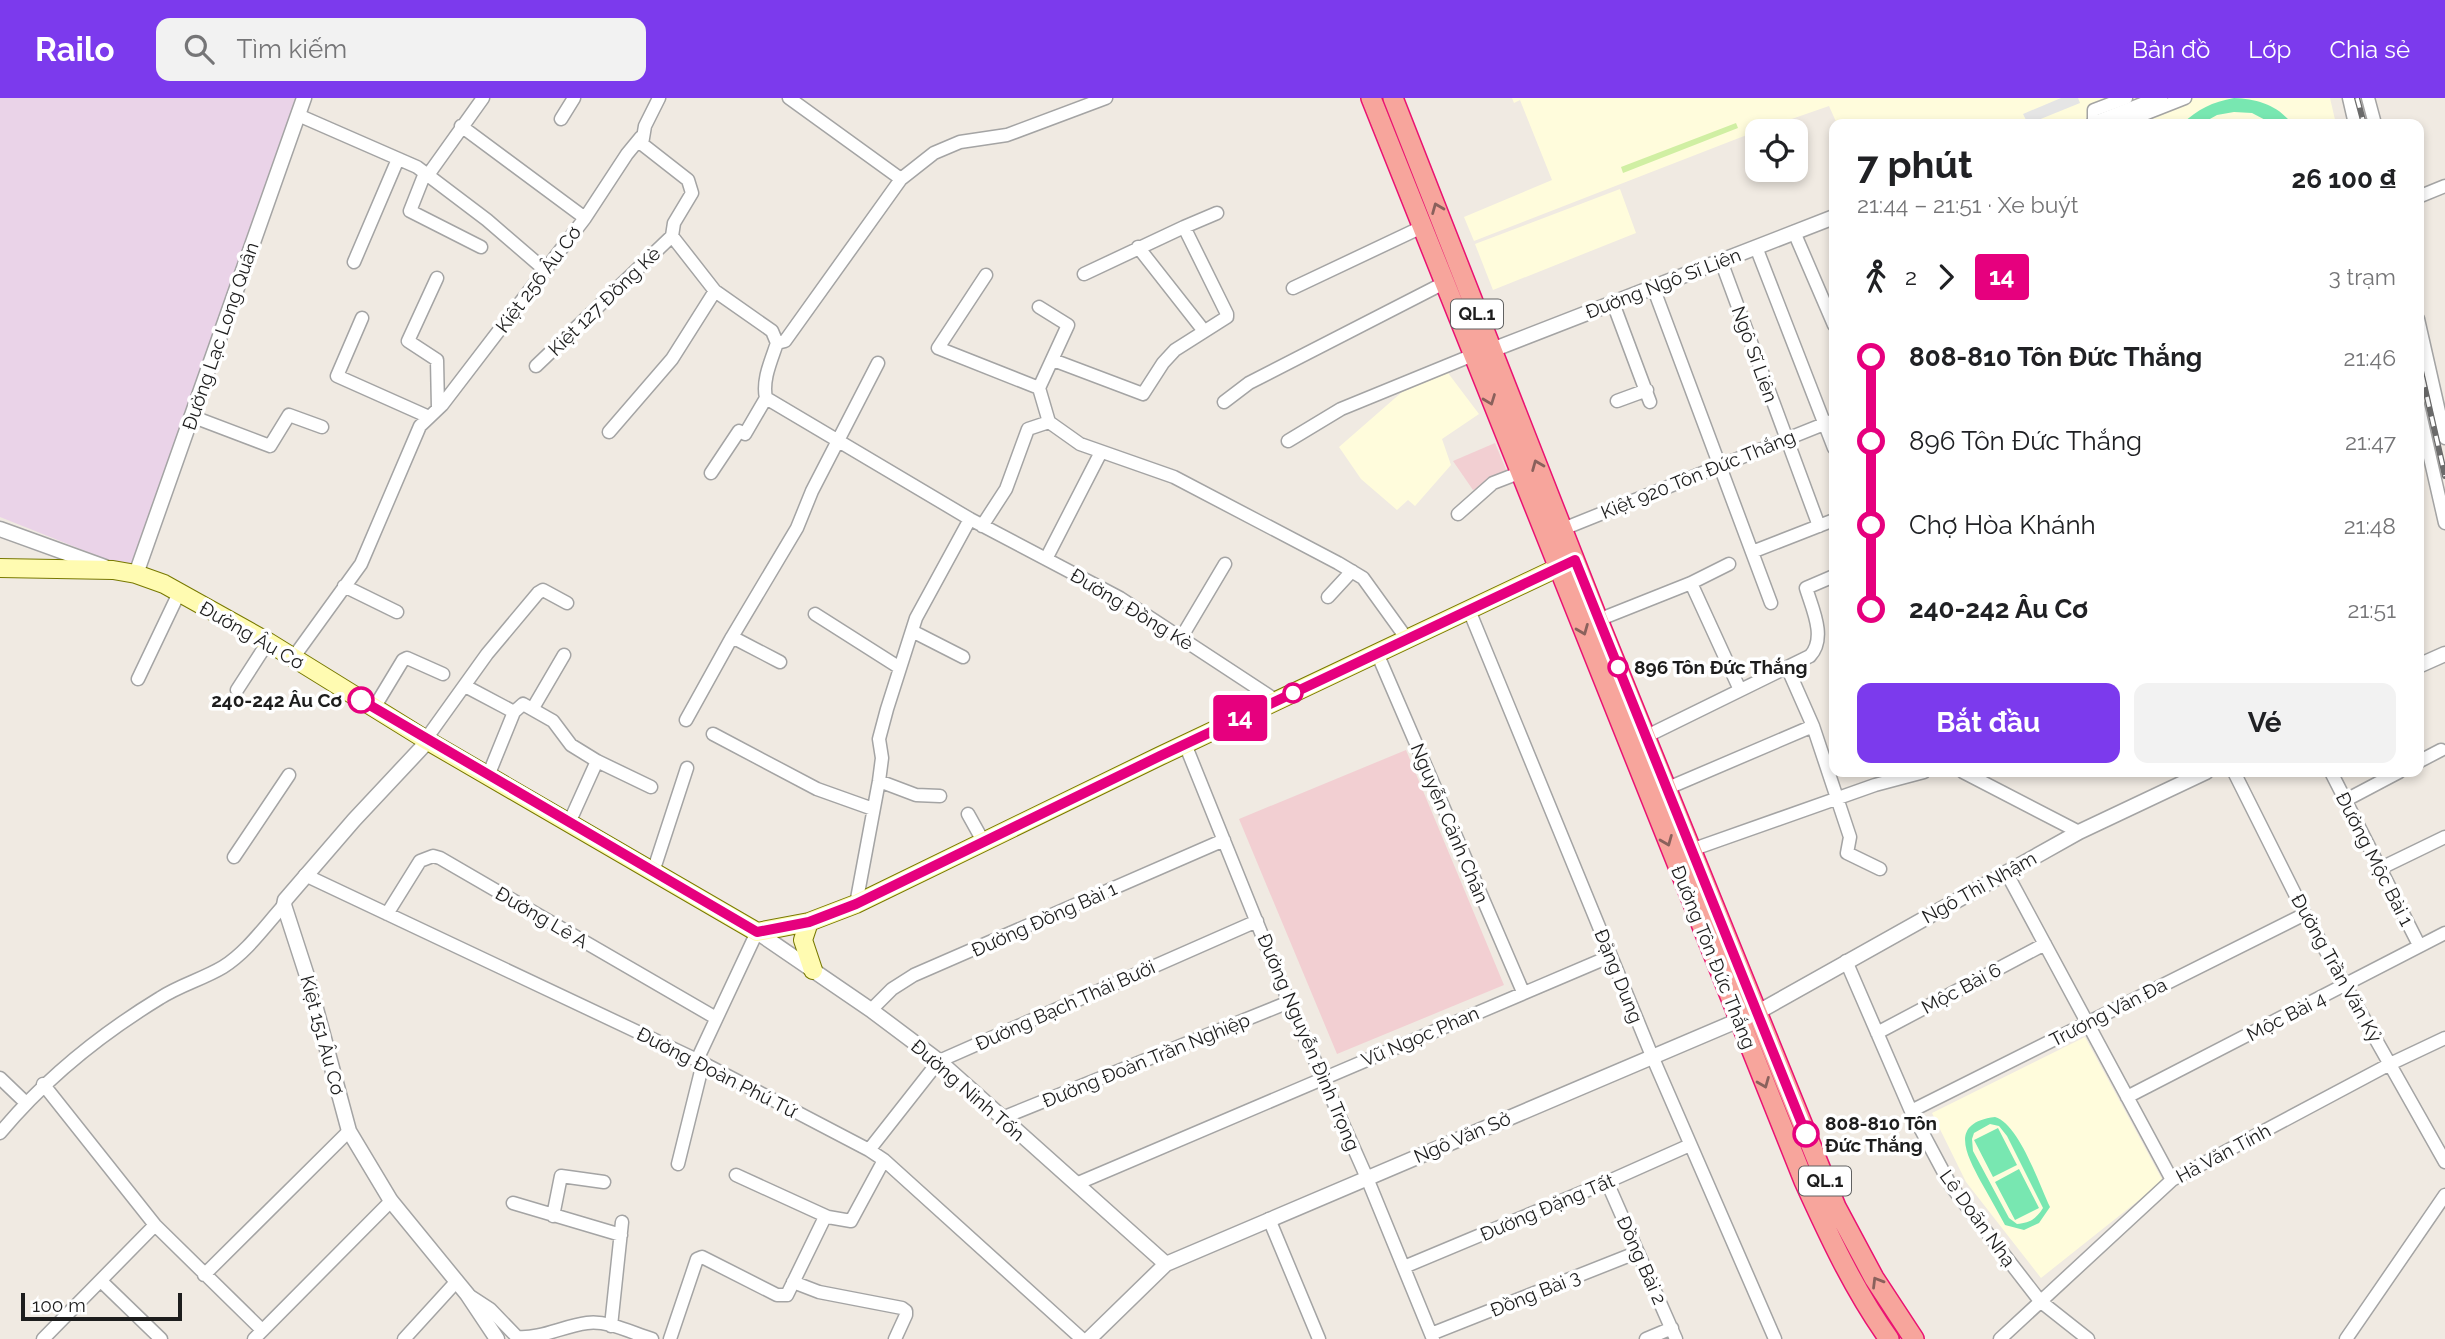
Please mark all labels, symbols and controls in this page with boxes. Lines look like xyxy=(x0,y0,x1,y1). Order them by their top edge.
search box xyxy=(156,18,646,81)
text: Railo xyxy=(35,30,114,69)
icon: search xyxy=(180,30,218,68)
text: Tìm kiếm xyxy=(236,34,347,64)
text: Bản đồ xyxy=(2132,35,2210,64)
text: Lớp xyxy=(2248,35,2291,64)
text: Chia sẻ xyxy=(2329,35,2410,64)
map controls xyxy=(1745,119,1808,182)
button: locate xyxy=(1745,119,1808,182)
text: 7 phút xyxy=(1857,142,1973,187)
text: 26 100 ₫ xyxy=(2292,164,2396,194)
text: 21:44 – 21:51 · Xe buýt xyxy=(1857,191,2079,218)
one-way arrow xyxy=(1431,203,1445,215)
street label: Kiệt 256 Âu Cơ xyxy=(491,221,585,337)
street label: Đường Lạc Long Quân xyxy=(177,239,263,433)
street label: Kiệt 127 Đồng Kè xyxy=(543,242,665,360)
street label: Đường Ngô Sĩ Liên xyxy=(1582,243,1744,323)
icon: walk xyxy=(1857,258,1895,296)
icon: forward xyxy=(1927,258,1965,296)
text: 14 xyxy=(1989,262,2015,291)
text: 2 xyxy=(1905,263,1917,290)
text: 3 trạm xyxy=(2328,263,2396,290)
road number: QL.1 xyxy=(1451,300,1503,328)
street label: Ngô Sĩ Liên xyxy=(1727,303,1783,405)
text: 808-810 Tôn Đức Thắng xyxy=(1909,342,2202,372)
text: 21:46 xyxy=(2343,344,2396,371)
one-way arrow xyxy=(1482,394,1496,406)
street label: Kiệt 920 Tôn Đức Thắng xyxy=(1597,425,1799,523)
text: 896 Tôn Đức Thắng xyxy=(1909,426,2142,456)
text: 21:47 xyxy=(2345,428,2396,455)
one-way arrow xyxy=(1532,460,1546,472)
text: Chợ Hòa Khánh xyxy=(1909,510,2096,540)
text: 21:48 xyxy=(2344,512,2396,539)
street label: Đường Đồng Kè xyxy=(1067,564,1197,654)
text: 240-242 Âu Cơ xyxy=(1909,594,2088,624)
street label: Đường Âu Cơ xyxy=(196,596,308,674)
text: 21:51 xyxy=(2347,596,2396,623)
one-way arrow xyxy=(1574,623,1588,635)
place label: 896 Tôn Đức Thắng xyxy=(1634,656,1807,678)
marker: 896 Tôn Đức Thắng xyxy=(1608,657,1628,677)
unlabelled marker xyxy=(1283,683,1303,703)
button: Bắt đầu xyxy=(1857,683,2120,763)
button: Vé xyxy=(2134,683,2396,763)
marker: 240-242 Âu Cơ xyxy=(348,687,374,713)
place label: 240-242 Âu Cơ xyxy=(211,689,342,711)
line badge: 14 xyxy=(1208,695,1272,741)
text: 14 xyxy=(1227,703,1253,732)
street label: Nguyễn Cảnh Chân xyxy=(1406,740,1494,906)
street label: Đường Mộc Bài 1 xyxy=(2332,788,2418,930)
one-way arrow xyxy=(1659,834,1673,846)
street label: Ngô Thì Nhậm xyxy=(1918,847,2040,927)
street label: Đường Tôn Đức Thắng xyxy=(1667,862,1761,1052)
street label: Đường Đồng Bài 1 xyxy=(968,877,1120,961)
street label: Đường Lê A xyxy=(492,882,592,952)
street label: Đường Trần Văn Kỷ xyxy=(2287,890,2387,1046)
street label: Đặng Dung xyxy=(1590,926,1648,1026)
street label: Đường Nguyễn Đình Trọng xyxy=(1253,930,1365,1154)
street label: Đường Bạch Thái Bưởi xyxy=(972,955,1158,1055)
street label: Mộc Bài 6 xyxy=(1918,958,2004,1018)
street label: Kiệt 151 Âu Cơ xyxy=(296,973,350,1097)
street label: Trương Văn Đa xyxy=(2046,973,2170,1051)
street label: Mộc Bài 4 xyxy=(2243,987,2329,1045)
street label: Vũ Ngọc Phan xyxy=(1358,1001,1482,1071)
street label: Đường Đoàn Trần Nghiệp xyxy=(1039,1008,1253,1112)
street label: Đường Đoàn Phú Tứ xyxy=(633,1022,801,1122)
street label: Đường Ninh Tốn xyxy=(907,1035,1029,1145)
one-way arrow xyxy=(1756,1076,1770,1088)
street label: Ngô Văn Sở xyxy=(1410,1107,1514,1167)
place label: 808-810 Tôn Đức Thắng xyxy=(1825,1112,1937,1156)
street label: Hà Văn Tính xyxy=(2172,1119,2274,1187)
marker: 808-810 Tôn Đức Thắng xyxy=(1793,1121,1819,1147)
street label: Lê Doãn Nhạ xyxy=(1936,1165,2020,1271)
road number: QL.1 xyxy=(1799,1166,1851,1196)
street label: Đường Đặng Tất xyxy=(1477,1169,1618,1245)
street label: Đồng Bài 2 xyxy=(1613,1212,1671,1308)
street label: Đồng Bài 3 xyxy=(1487,1265,1583,1321)
one-way arrow xyxy=(1872,1277,1885,1290)
scale bar xyxy=(21,1290,182,1322)
text: 100 m xyxy=(32,1294,86,1316)

